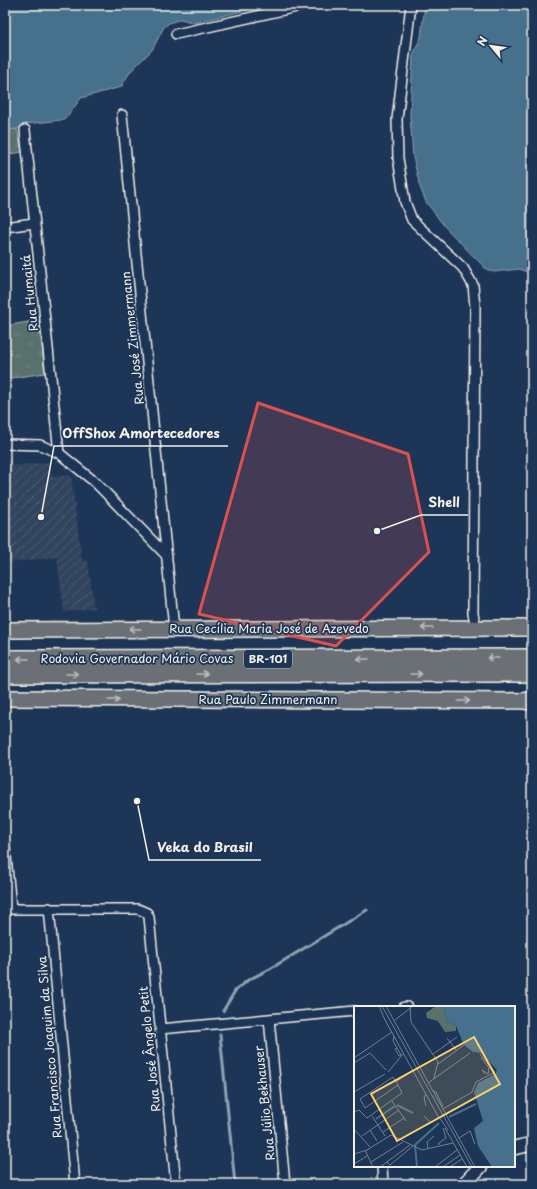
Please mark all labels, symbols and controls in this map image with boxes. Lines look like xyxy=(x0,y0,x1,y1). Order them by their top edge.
north arrow xyxy=(471,26,511,66)
text: N xyxy=(472,33,492,49)
street label: Rua Humaitá xyxy=(16,254,42,332)
street label: Rua José Zimmermann xyxy=(116,271,148,406)
callout: OffShox Amortecedores xyxy=(54,421,228,446)
text: OffShox Amortecedores xyxy=(62,423,220,442)
callout: Shell xyxy=(421,490,468,515)
text: Shell xyxy=(428,492,460,511)
street label: Rua Cecília Maria José de Azevedo xyxy=(169,619,369,637)
one-way arrow xyxy=(129,625,142,633)
one-way arrow xyxy=(421,625,434,632)
street label: Rodovia Governador Mário Covas xyxy=(41,649,234,667)
road number: BR-101 xyxy=(244,650,292,668)
one-way arrow xyxy=(487,654,500,662)
one-way arrow xyxy=(17,655,30,663)
one-way arrow xyxy=(357,655,370,663)
one-way arrow xyxy=(65,670,78,678)
one-way arrow xyxy=(195,670,208,678)
one-way arrow xyxy=(409,670,422,678)
street label: Rua Paulo Zimmermann xyxy=(199,690,337,708)
one-way arrow xyxy=(107,696,120,704)
one-way arrow xyxy=(457,697,470,705)
callout: Veka do Brasil xyxy=(149,835,261,860)
text: Veka do Brasil xyxy=(157,837,253,856)
street label: Rua Francisco Joaquim da Silva xyxy=(32,955,66,1139)
street label: Rua José Ângelo Petit xyxy=(133,986,165,1113)
inset map xyxy=(354,1006,515,1167)
street label: Rua Júlio Bekhauser xyxy=(249,1044,279,1162)

